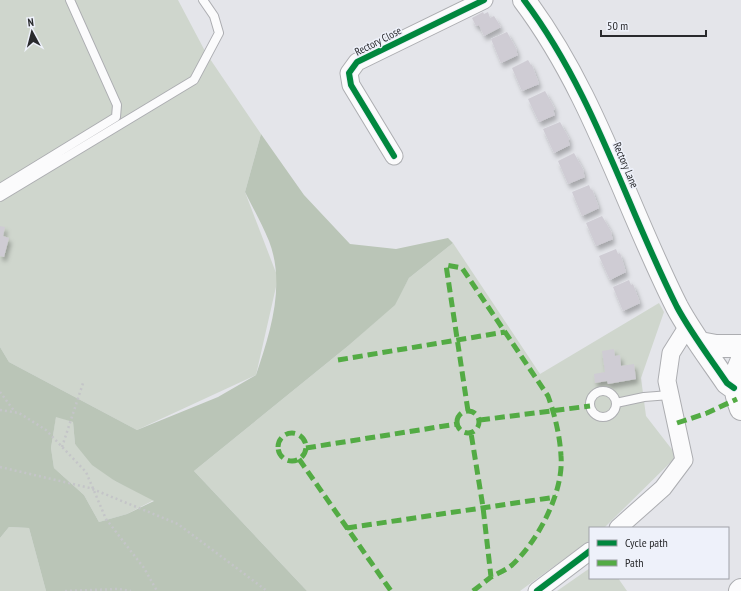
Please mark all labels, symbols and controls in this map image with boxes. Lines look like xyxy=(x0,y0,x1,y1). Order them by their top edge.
north arrow xyxy=(12,12,52,52)
scale bar xyxy=(601,12,706,38)
text: N xyxy=(27,15,35,29)
text: 50 m xyxy=(607,18,628,33)
street label: Rectory Close xyxy=(352,23,404,59)
street label: Rectory Lane xyxy=(610,140,642,190)
legend xyxy=(589,527,729,579)
text: Cycle path xyxy=(625,535,668,550)
text: Path xyxy=(625,555,643,570)

